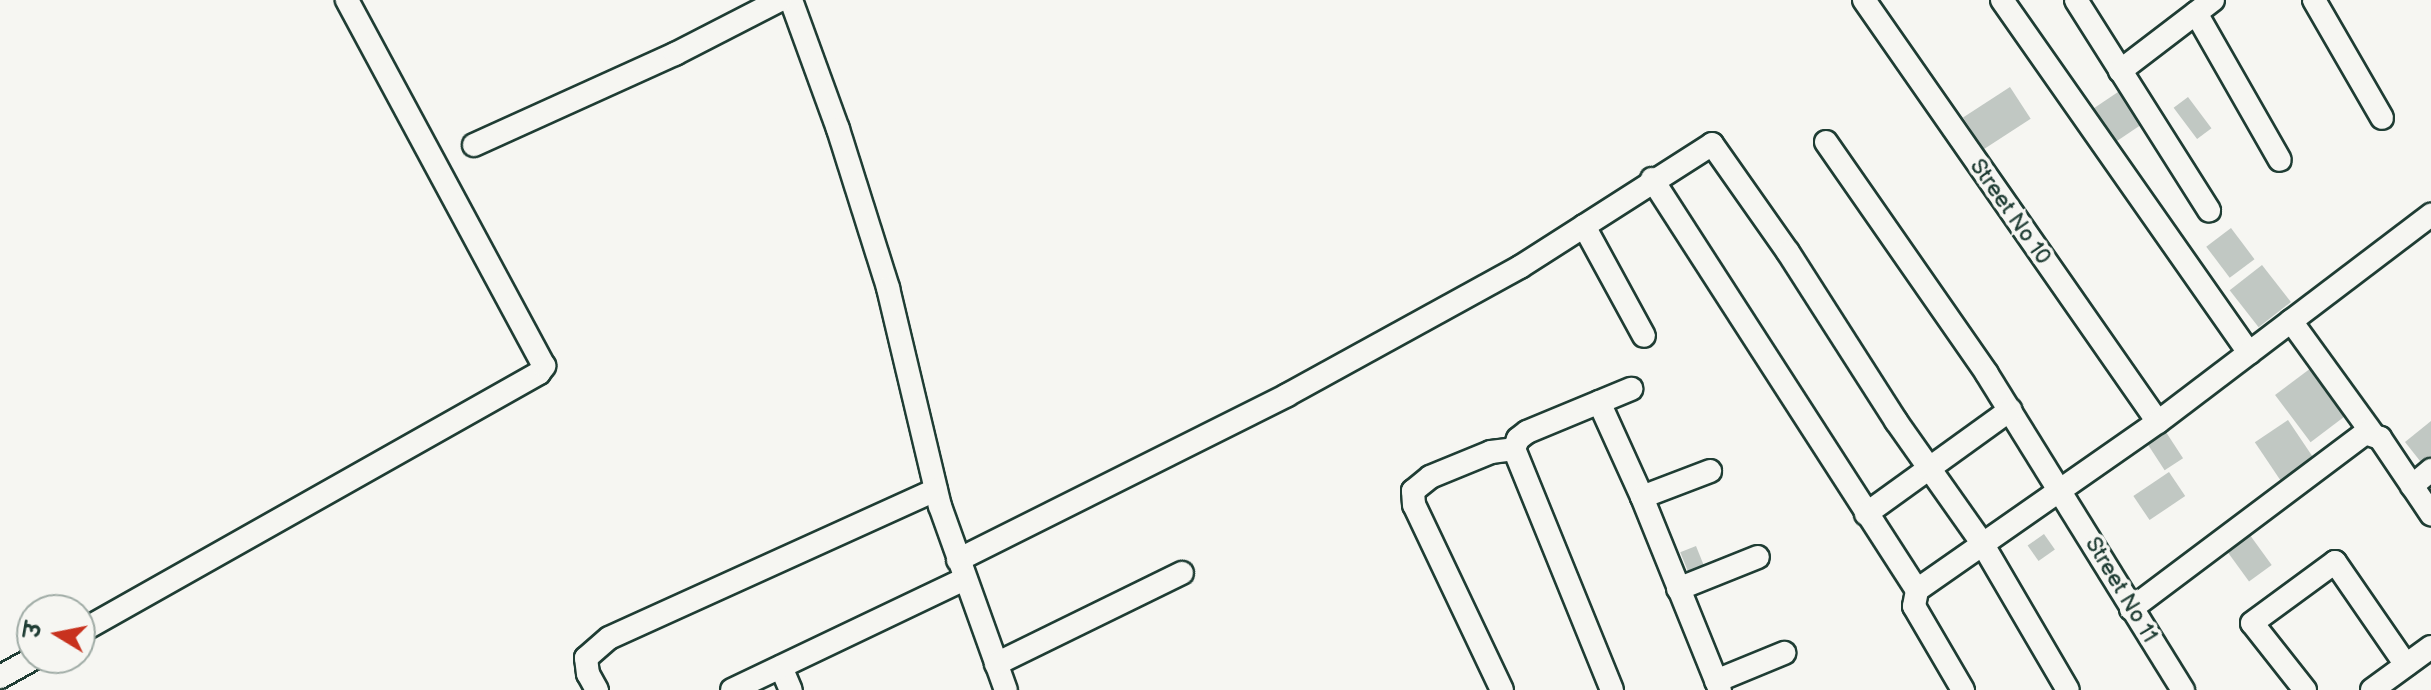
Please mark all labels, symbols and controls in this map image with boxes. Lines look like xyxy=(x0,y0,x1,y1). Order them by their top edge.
street label: Street No 10 xyxy=(1964,154,2056,270)
street label: Street No 11 xyxy=(2079,532,2163,648)
north arrow xyxy=(16,594,96,674)
text: उ xyxy=(19,621,48,640)

